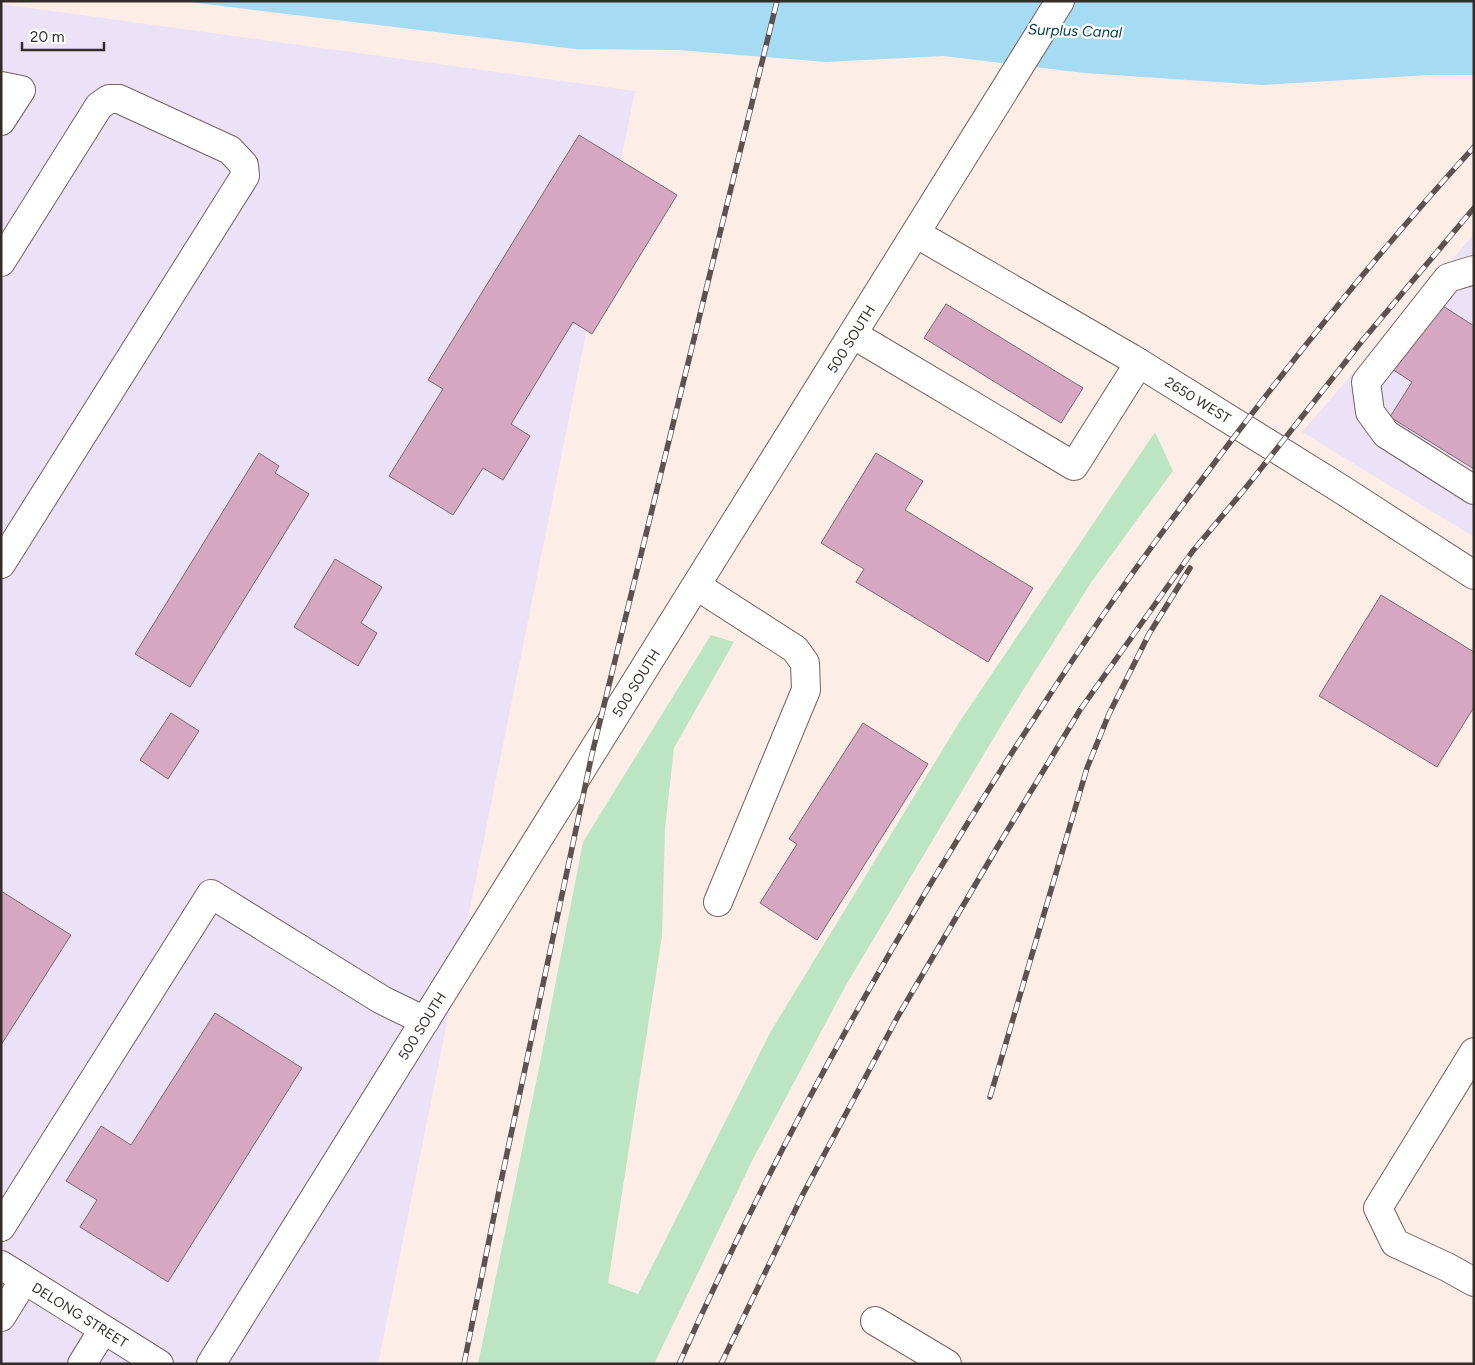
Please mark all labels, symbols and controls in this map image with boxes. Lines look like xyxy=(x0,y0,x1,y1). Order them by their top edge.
scale bar xyxy=(22,20,105,52)
water label: Surplus Canal xyxy=(1028,20,1123,42)
text: 20 m xyxy=(30,28,64,46)
street label: 500 SOUTH xyxy=(824,302,879,376)
street label: 2650 WEST xyxy=(1162,374,1234,427)
street label: 500 SOUTH xyxy=(609,646,664,720)
street label: 500 SOUTH xyxy=(395,989,450,1063)
street label: DELONG STREET xyxy=(29,1279,131,1352)

